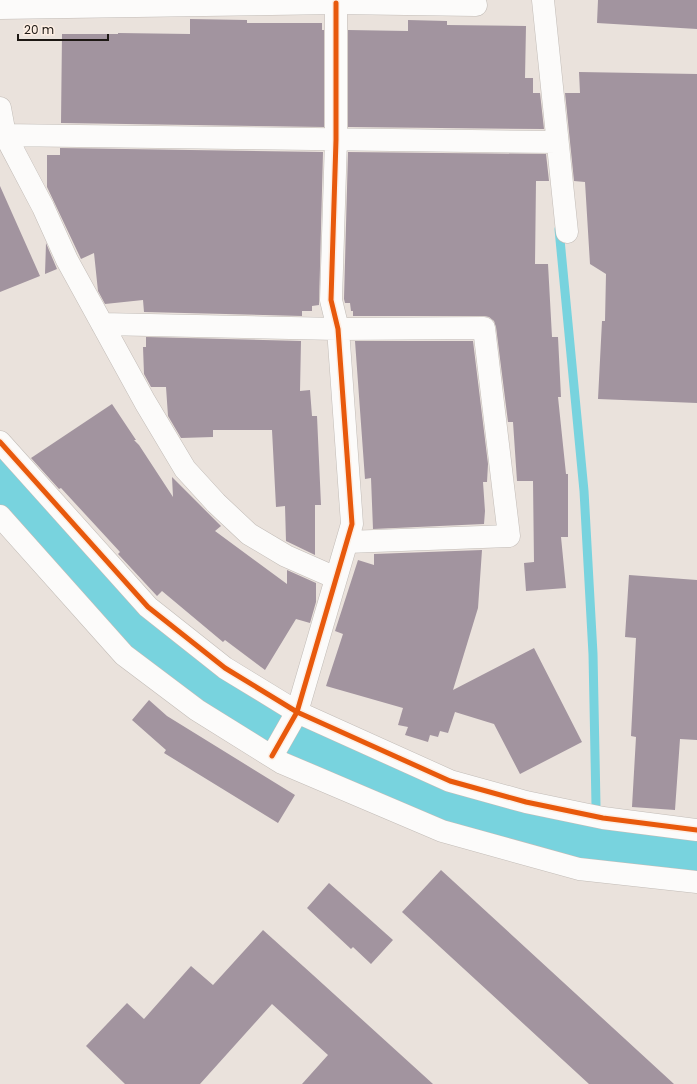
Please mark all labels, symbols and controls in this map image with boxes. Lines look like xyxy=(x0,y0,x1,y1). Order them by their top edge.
scale bar xyxy=(18,16,108,42)
text: 20 m xyxy=(24,21,54,38)

